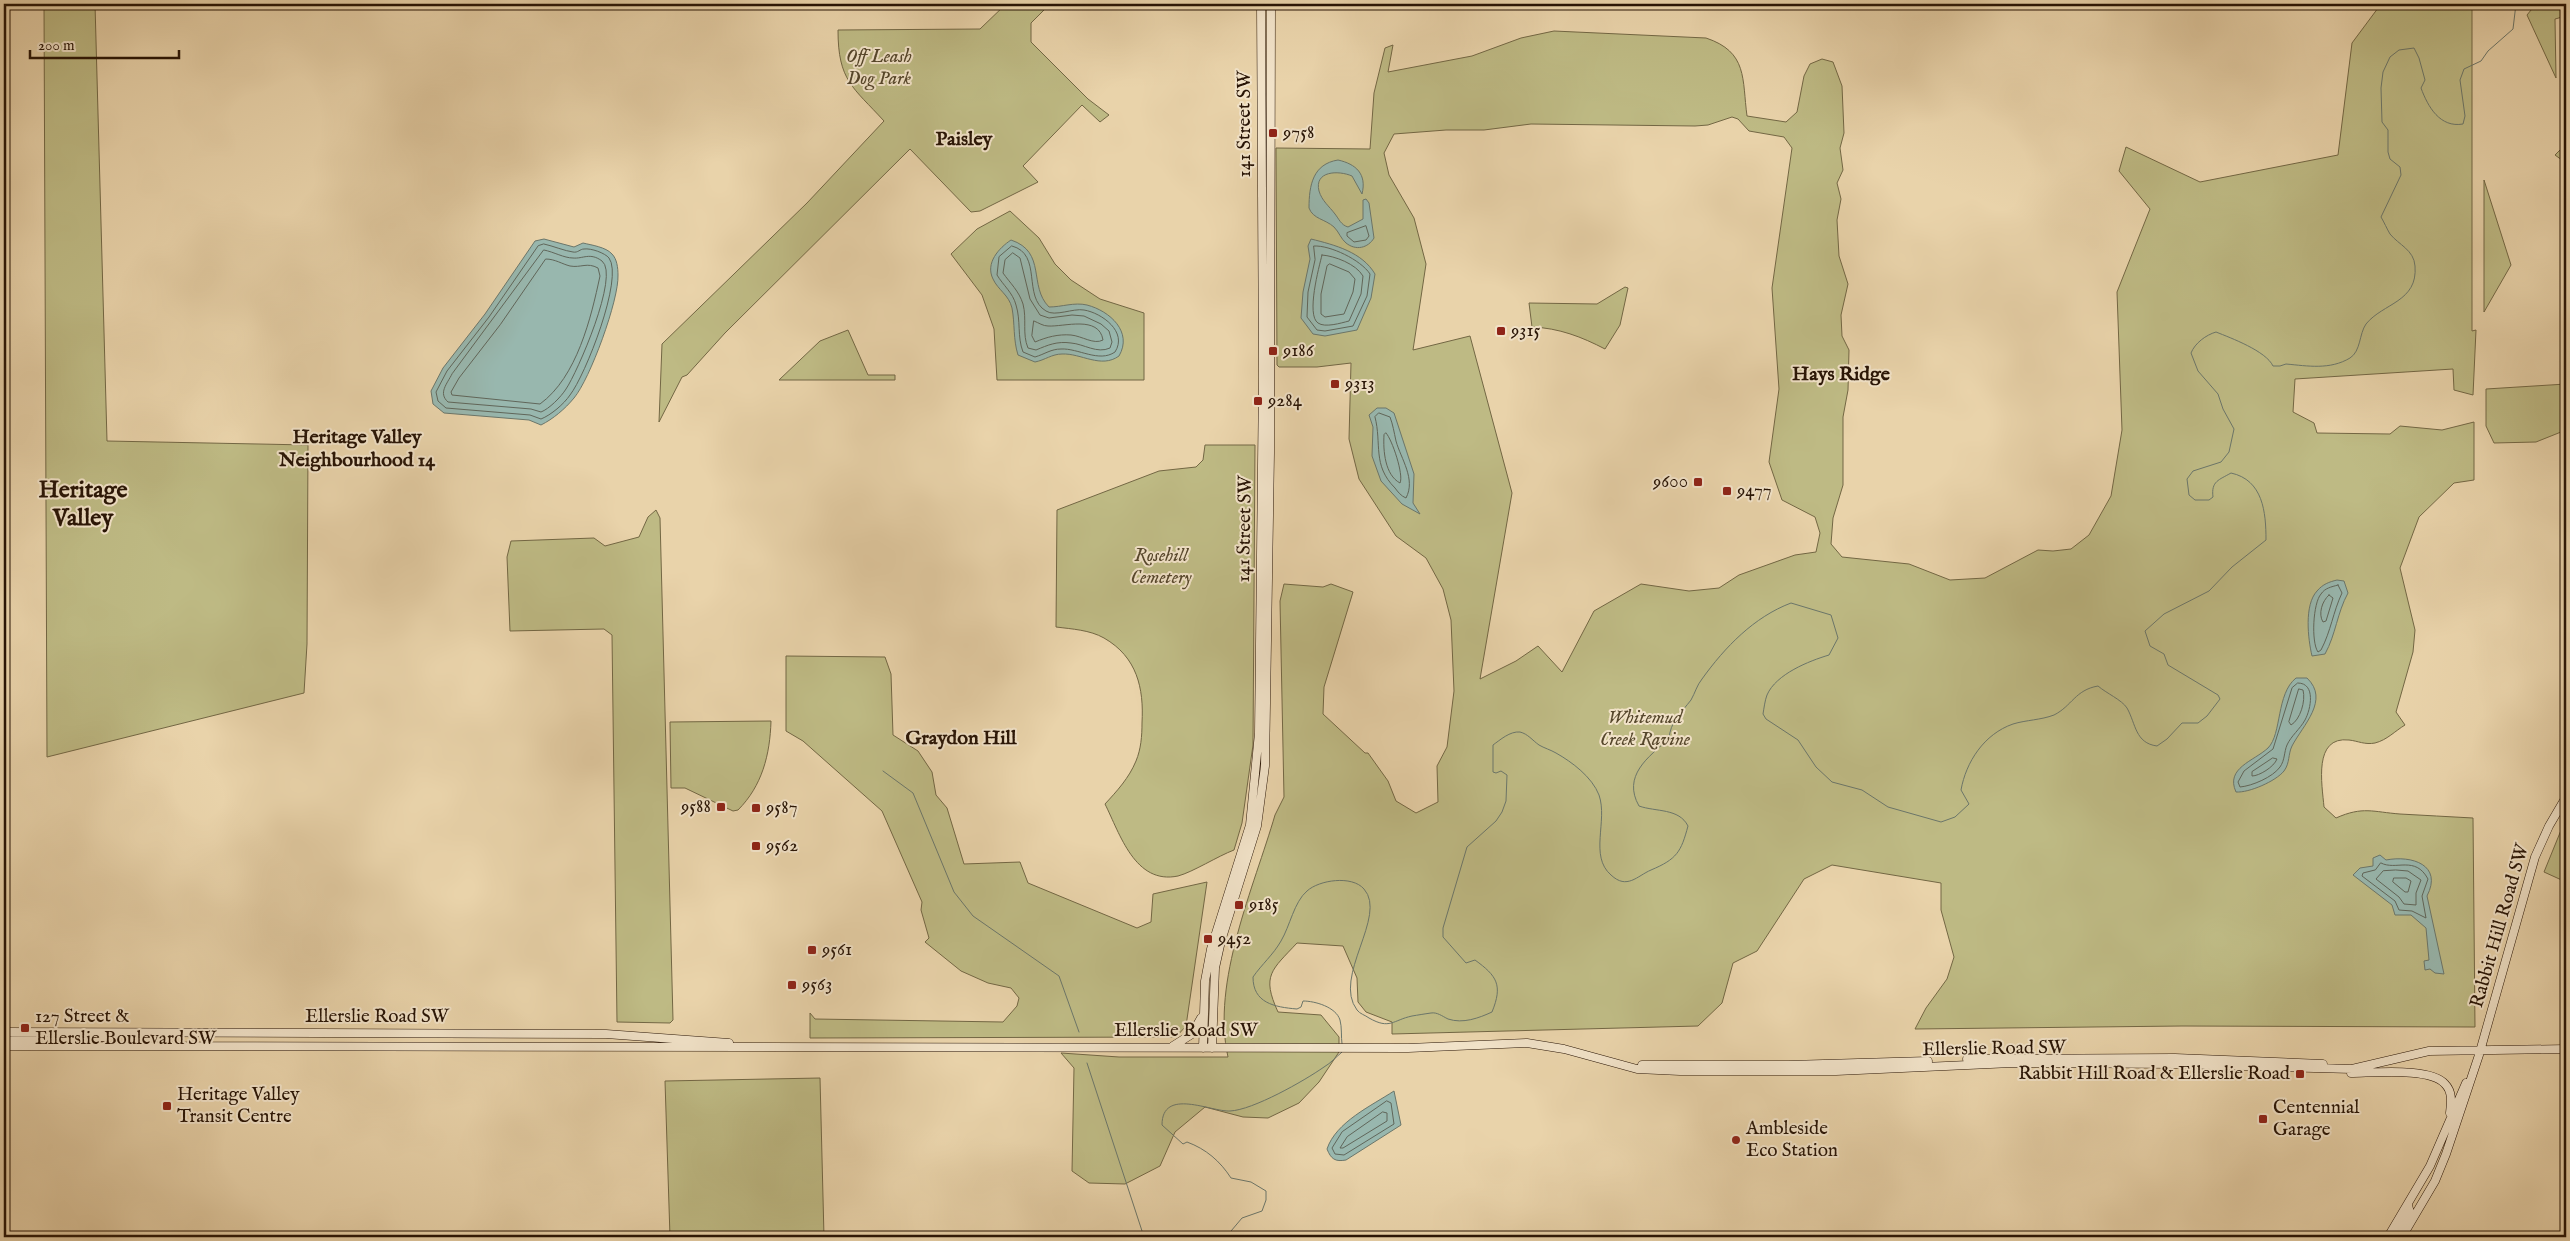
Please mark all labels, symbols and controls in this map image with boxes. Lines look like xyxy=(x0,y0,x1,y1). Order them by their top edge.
scale bar xyxy=(30,28,179,60)
text: 200 m xyxy=(38,36,75,55)
park label: Off Leash Dog Park xyxy=(846,45,912,91)
street label: 141 Street SW xyxy=(1233,70,1257,177)
place label: 9758 xyxy=(1282,121,1315,145)
district label: Paisley xyxy=(936,127,994,152)
marker: 9758 xyxy=(1267,127,1279,139)
place label: 9315 xyxy=(1510,319,1540,343)
marker: 9315 xyxy=(1495,325,1507,337)
place label: 9186 xyxy=(1282,339,1315,363)
marker: 9186 xyxy=(1267,345,1279,357)
district label: Hays Ridge xyxy=(1792,362,1891,387)
place label: 9313 xyxy=(1344,372,1375,396)
marker: 9313 xyxy=(1329,378,1341,390)
place label: 9284 xyxy=(1267,389,1303,413)
marker: 9284 xyxy=(1252,395,1264,407)
district label: Heritage Valley Neighbourhood 14 xyxy=(278,425,436,473)
place label: 9600 xyxy=(1652,470,1688,494)
district label: Heritage Valley xyxy=(38,475,128,534)
street label: 141 Street SW xyxy=(1232,475,1258,583)
marker: 9600 xyxy=(1692,476,1704,488)
place label: 9477 xyxy=(1736,479,1772,503)
marker: 9477 xyxy=(1721,485,1733,497)
park label: Rosehill Cemetery xyxy=(1130,544,1192,590)
park label: Whitemud Creek Ravine xyxy=(1600,706,1691,752)
district label: Graydon Hill xyxy=(906,726,1017,751)
place label: 9588 xyxy=(680,795,711,819)
place label: 9587 xyxy=(765,796,798,820)
marker: 9588 xyxy=(715,801,727,813)
marker: 9587 xyxy=(750,802,762,814)
place label: 9562 xyxy=(765,834,798,858)
marker: 9562 xyxy=(750,840,762,852)
street label: Rabbit Hill Road SW xyxy=(2465,840,2535,1011)
place label: 9185 xyxy=(1248,893,1279,917)
marker: 9185 xyxy=(1233,899,1245,911)
place label: 9452 xyxy=(1217,927,1251,951)
marker: 9452 xyxy=(1202,933,1214,945)
place label: 9561 xyxy=(821,938,852,962)
marker: 9561 xyxy=(806,944,818,956)
place label: 9563 xyxy=(801,973,832,997)
marker: 9563 xyxy=(786,979,798,991)
place label: 127 Street & Ellerslie Boulevard SW xyxy=(35,1005,217,1051)
street label: Ellerslie Road SW xyxy=(305,1005,450,1029)
street label: Ellerslie Road SW xyxy=(1114,1019,1259,1043)
marker: 127 Street & Ellerslie Boulevard SW xyxy=(19,1022,31,1034)
street label: Ellerslie Road SW xyxy=(1922,1036,2067,1062)
place label: Rabbit Hill Road & Ellerslie Road xyxy=(2018,1062,2291,1086)
marker: Rabbit Hill Road & Ellerslie Road xyxy=(2294,1068,2306,1080)
place label: Heritage Valley Transit Centre xyxy=(177,1083,300,1129)
place label: Centennial Garage xyxy=(2273,1096,2360,1142)
marker: Heritage Valley Transit Centre xyxy=(161,1100,173,1112)
marker: Centennial Garage xyxy=(2257,1113,2269,1125)
place label: Ambleside Eco Station xyxy=(1745,1117,1838,1163)
marker: Ambleside Eco Station xyxy=(1730,1134,1742,1146)

